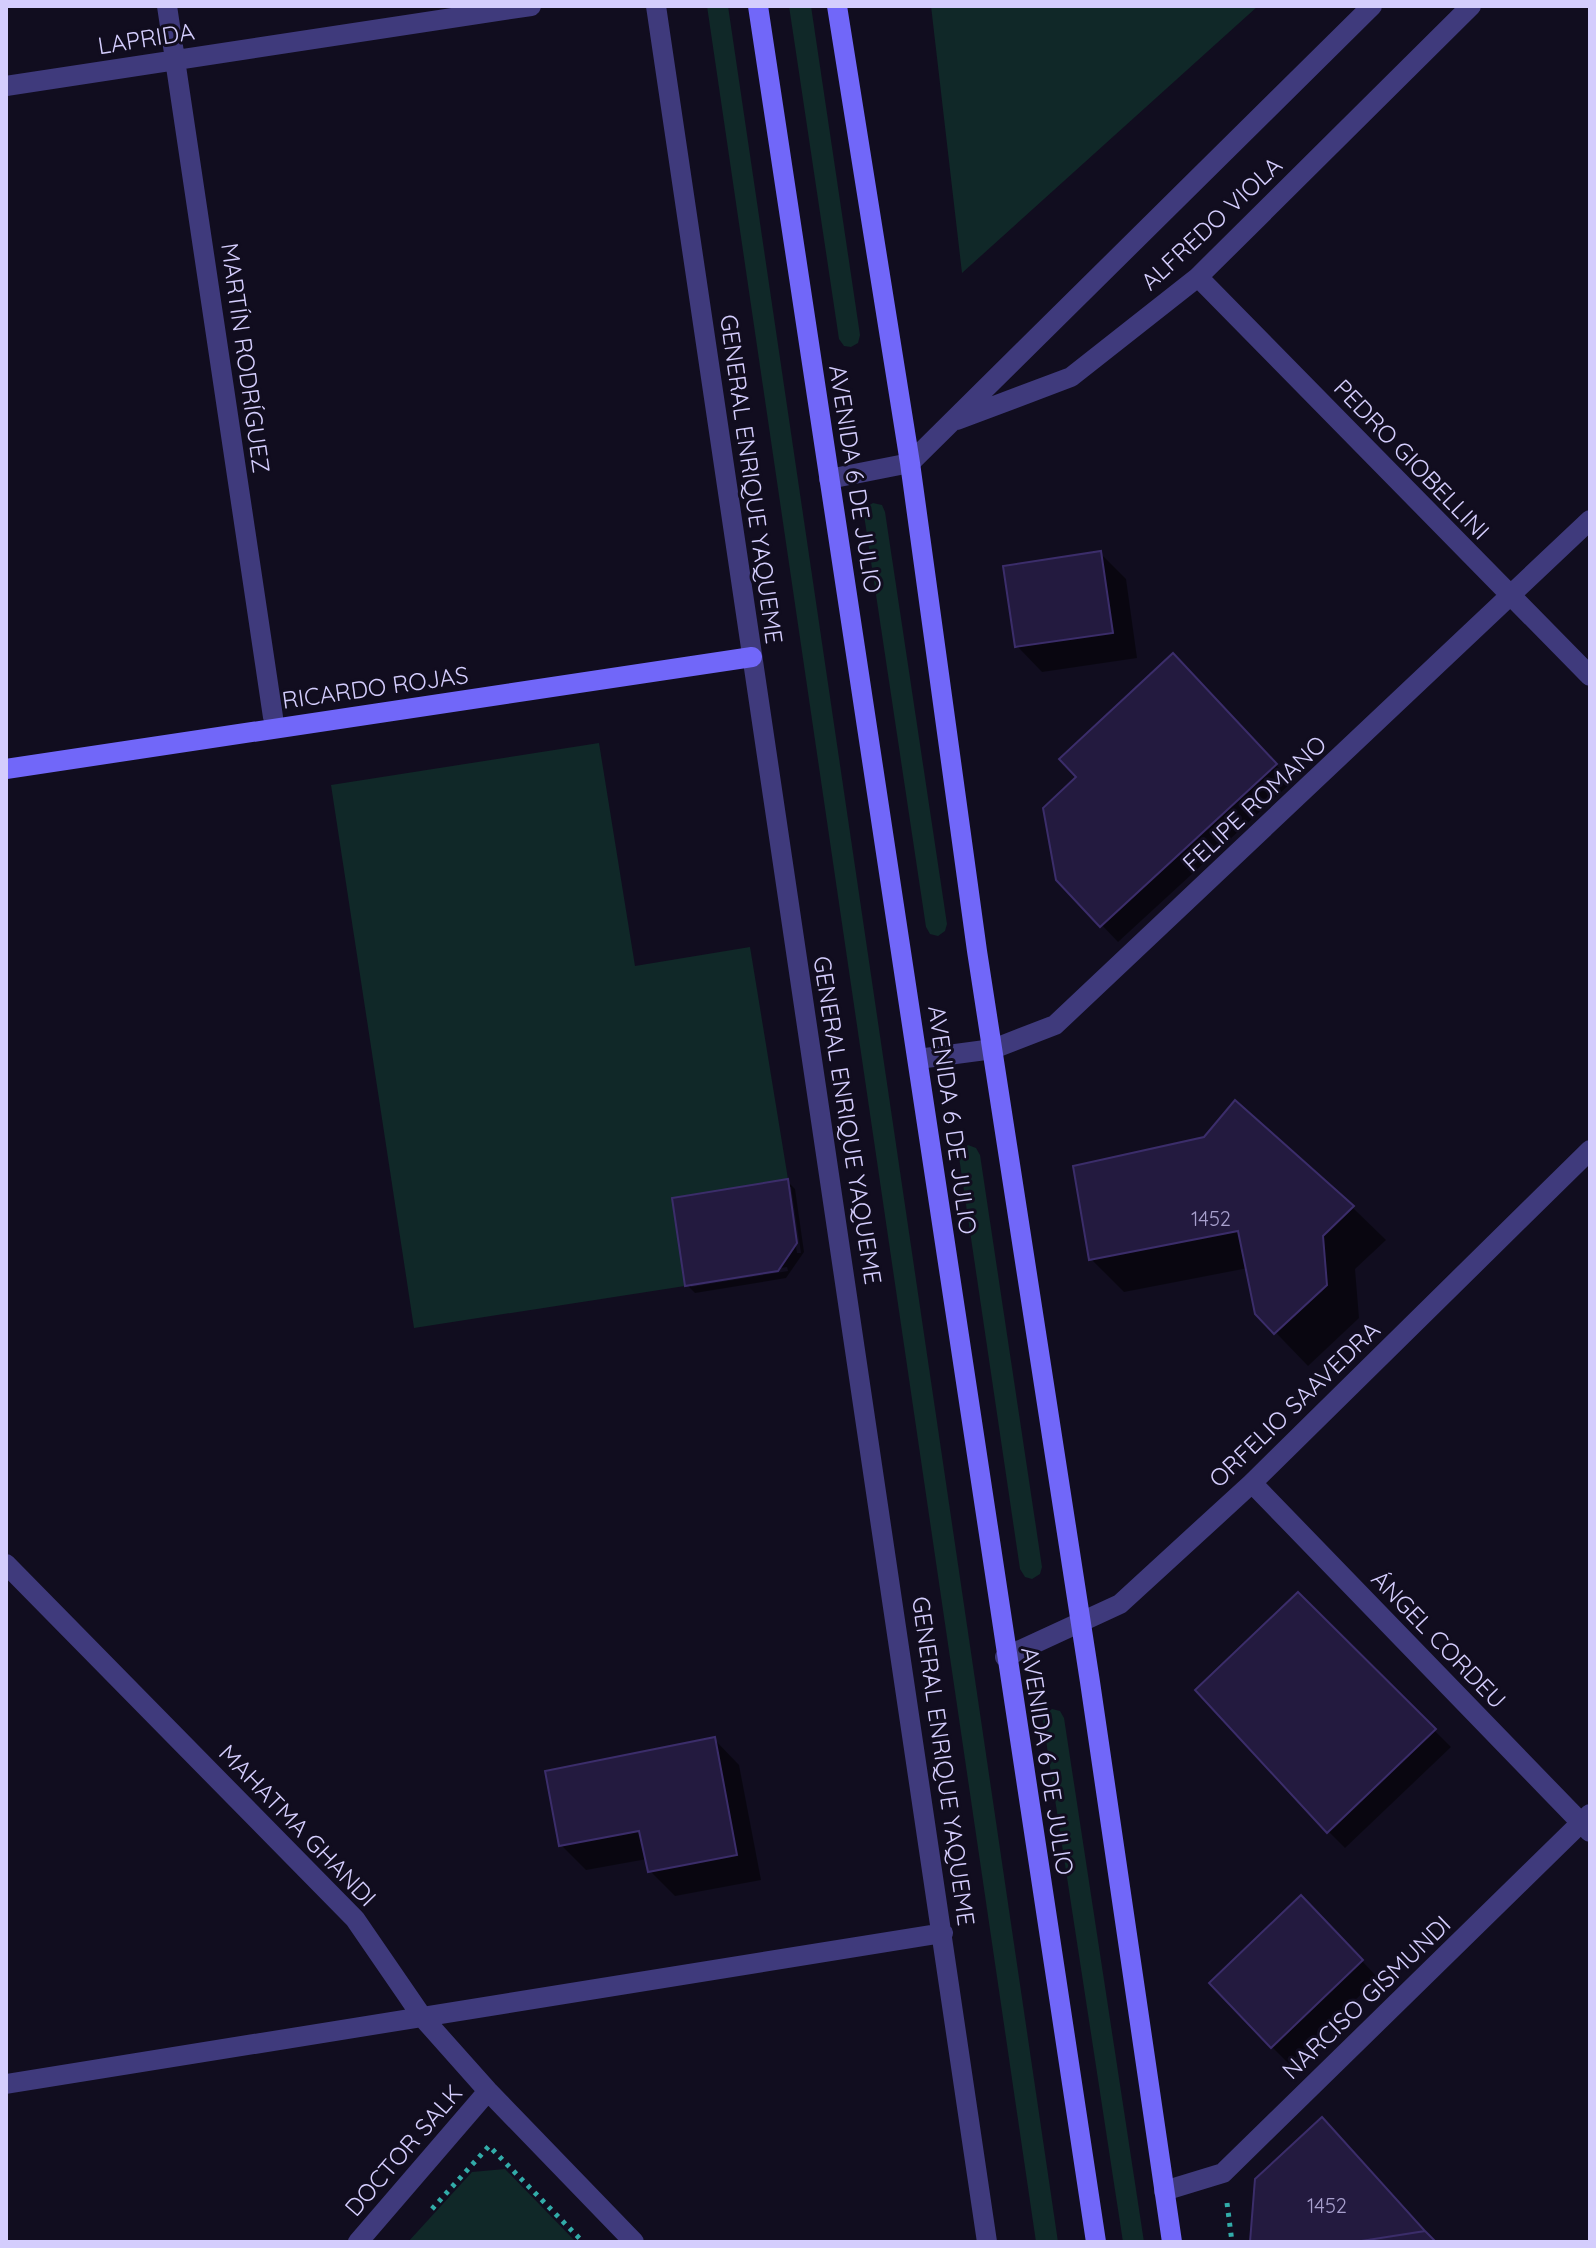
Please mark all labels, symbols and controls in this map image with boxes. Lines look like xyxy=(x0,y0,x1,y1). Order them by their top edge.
street label: LAPRIDA xyxy=(96,16,196,60)
street label: ALFREDO VIOLA xyxy=(1134,150,1288,296)
street label: MARTÍN RODRÍGUEZ xyxy=(215,241,277,475)
street label: GENERAL ENRIQUE YAQUEME xyxy=(714,313,790,645)
street label: AVENIDA 6 DE JULIO xyxy=(823,363,889,595)
street label: PEDRO GIOBELLINI xyxy=(1328,373,1496,545)
street label: RICARDO ROJAS xyxy=(280,659,470,715)
street label: FELIPE ROMANO xyxy=(1176,729,1332,877)
street label: GENERAL ENRIQUE YAQUEME xyxy=(807,954,889,1286)
street label: AVENIDA 6 DE JULIO xyxy=(922,1004,984,1236)
house number: 1452 xyxy=(1191,1206,1231,1231)
street label: ORFELIO SAAVEDRA xyxy=(1202,1315,1386,1493)
street label: ÁNGEL CORDEU xyxy=(1365,1564,1513,1714)
street label: GENERAL ENRIQUE YAQUEME xyxy=(906,1595,982,1927)
street label: AVENIDA 6 DE JULIO xyxy=(1015,1645,1081,1877)
street label: MAHATMA GHANDI xyxy=(213,1738,383,1912)
street label: NARCISO GISMUNDI xyxy=(1275,1909,1457,2085)
street label: DOCTOR SALK xyxy=(338,2078,468,2222)
house number: 1452 xyxy=(1307,2193,1347,2218)

